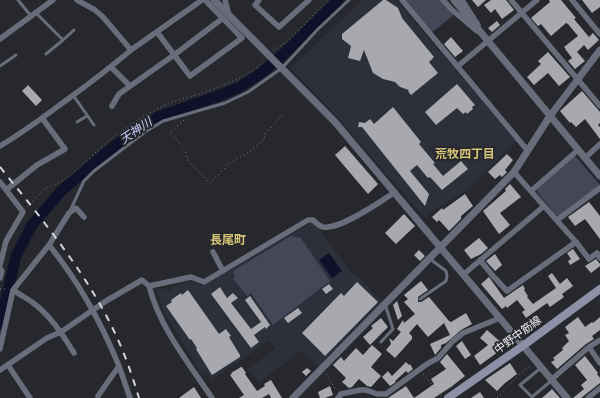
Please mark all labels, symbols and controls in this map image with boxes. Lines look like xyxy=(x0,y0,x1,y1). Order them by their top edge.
water label: 天神川 xyxy=(117,115,155,147)
district label: 荒牧四丁目 xyxy=(435,147,495,161)
district label: 長尾町 xyxy=(210,233,246,247)
street label: 中野中筋線 xyxy=(492,313,544,357)

